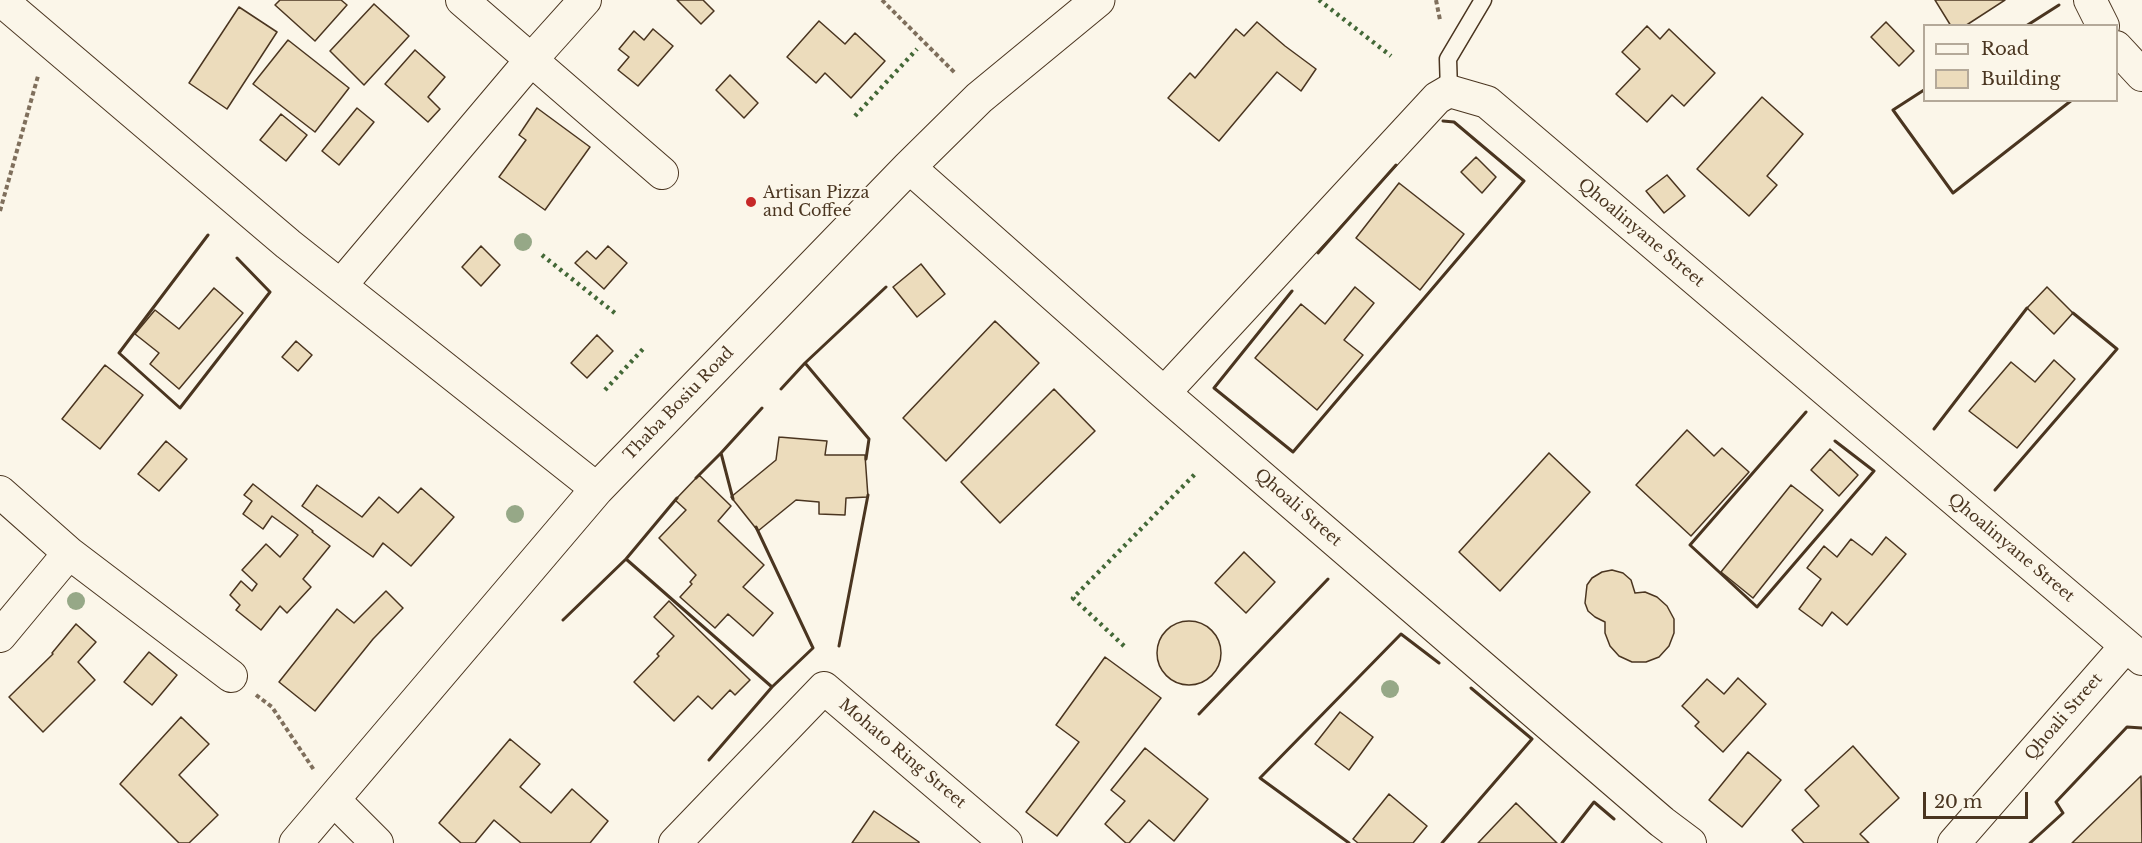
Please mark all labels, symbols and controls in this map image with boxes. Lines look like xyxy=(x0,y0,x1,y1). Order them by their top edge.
legend xyxy=(1923,24,2118,102)
text: Road xyxy=(1981,38,2029,60)
text: Building xyxy=(1981,68,2060,90)
street label: Qhoalinyane Street xyxy=(1574,175,1708,291)
place label: Artisan Pizza and Coffee xyxy=(763,183,869,221)
marker: Artisan Pizza and Coffee xyxy=(744,195,758,209)
street label: Thaba Bosiu Road xyxy=(620,343,738,465)
street label: Qhoali Street xyxy=(1251,465,1345,551)
street label: Qhoalinyane Street xyxy=(1944,490,2078,606)
street label: Qhoali Street xyxy=(2021,670,2107,764)
street label: Mohato Ring Street xyxy=(835,695,969,813)
scale bar xyxy=(1926,780,2031,818)
text: 20 m xyxy=(1934,791,1982,813)

